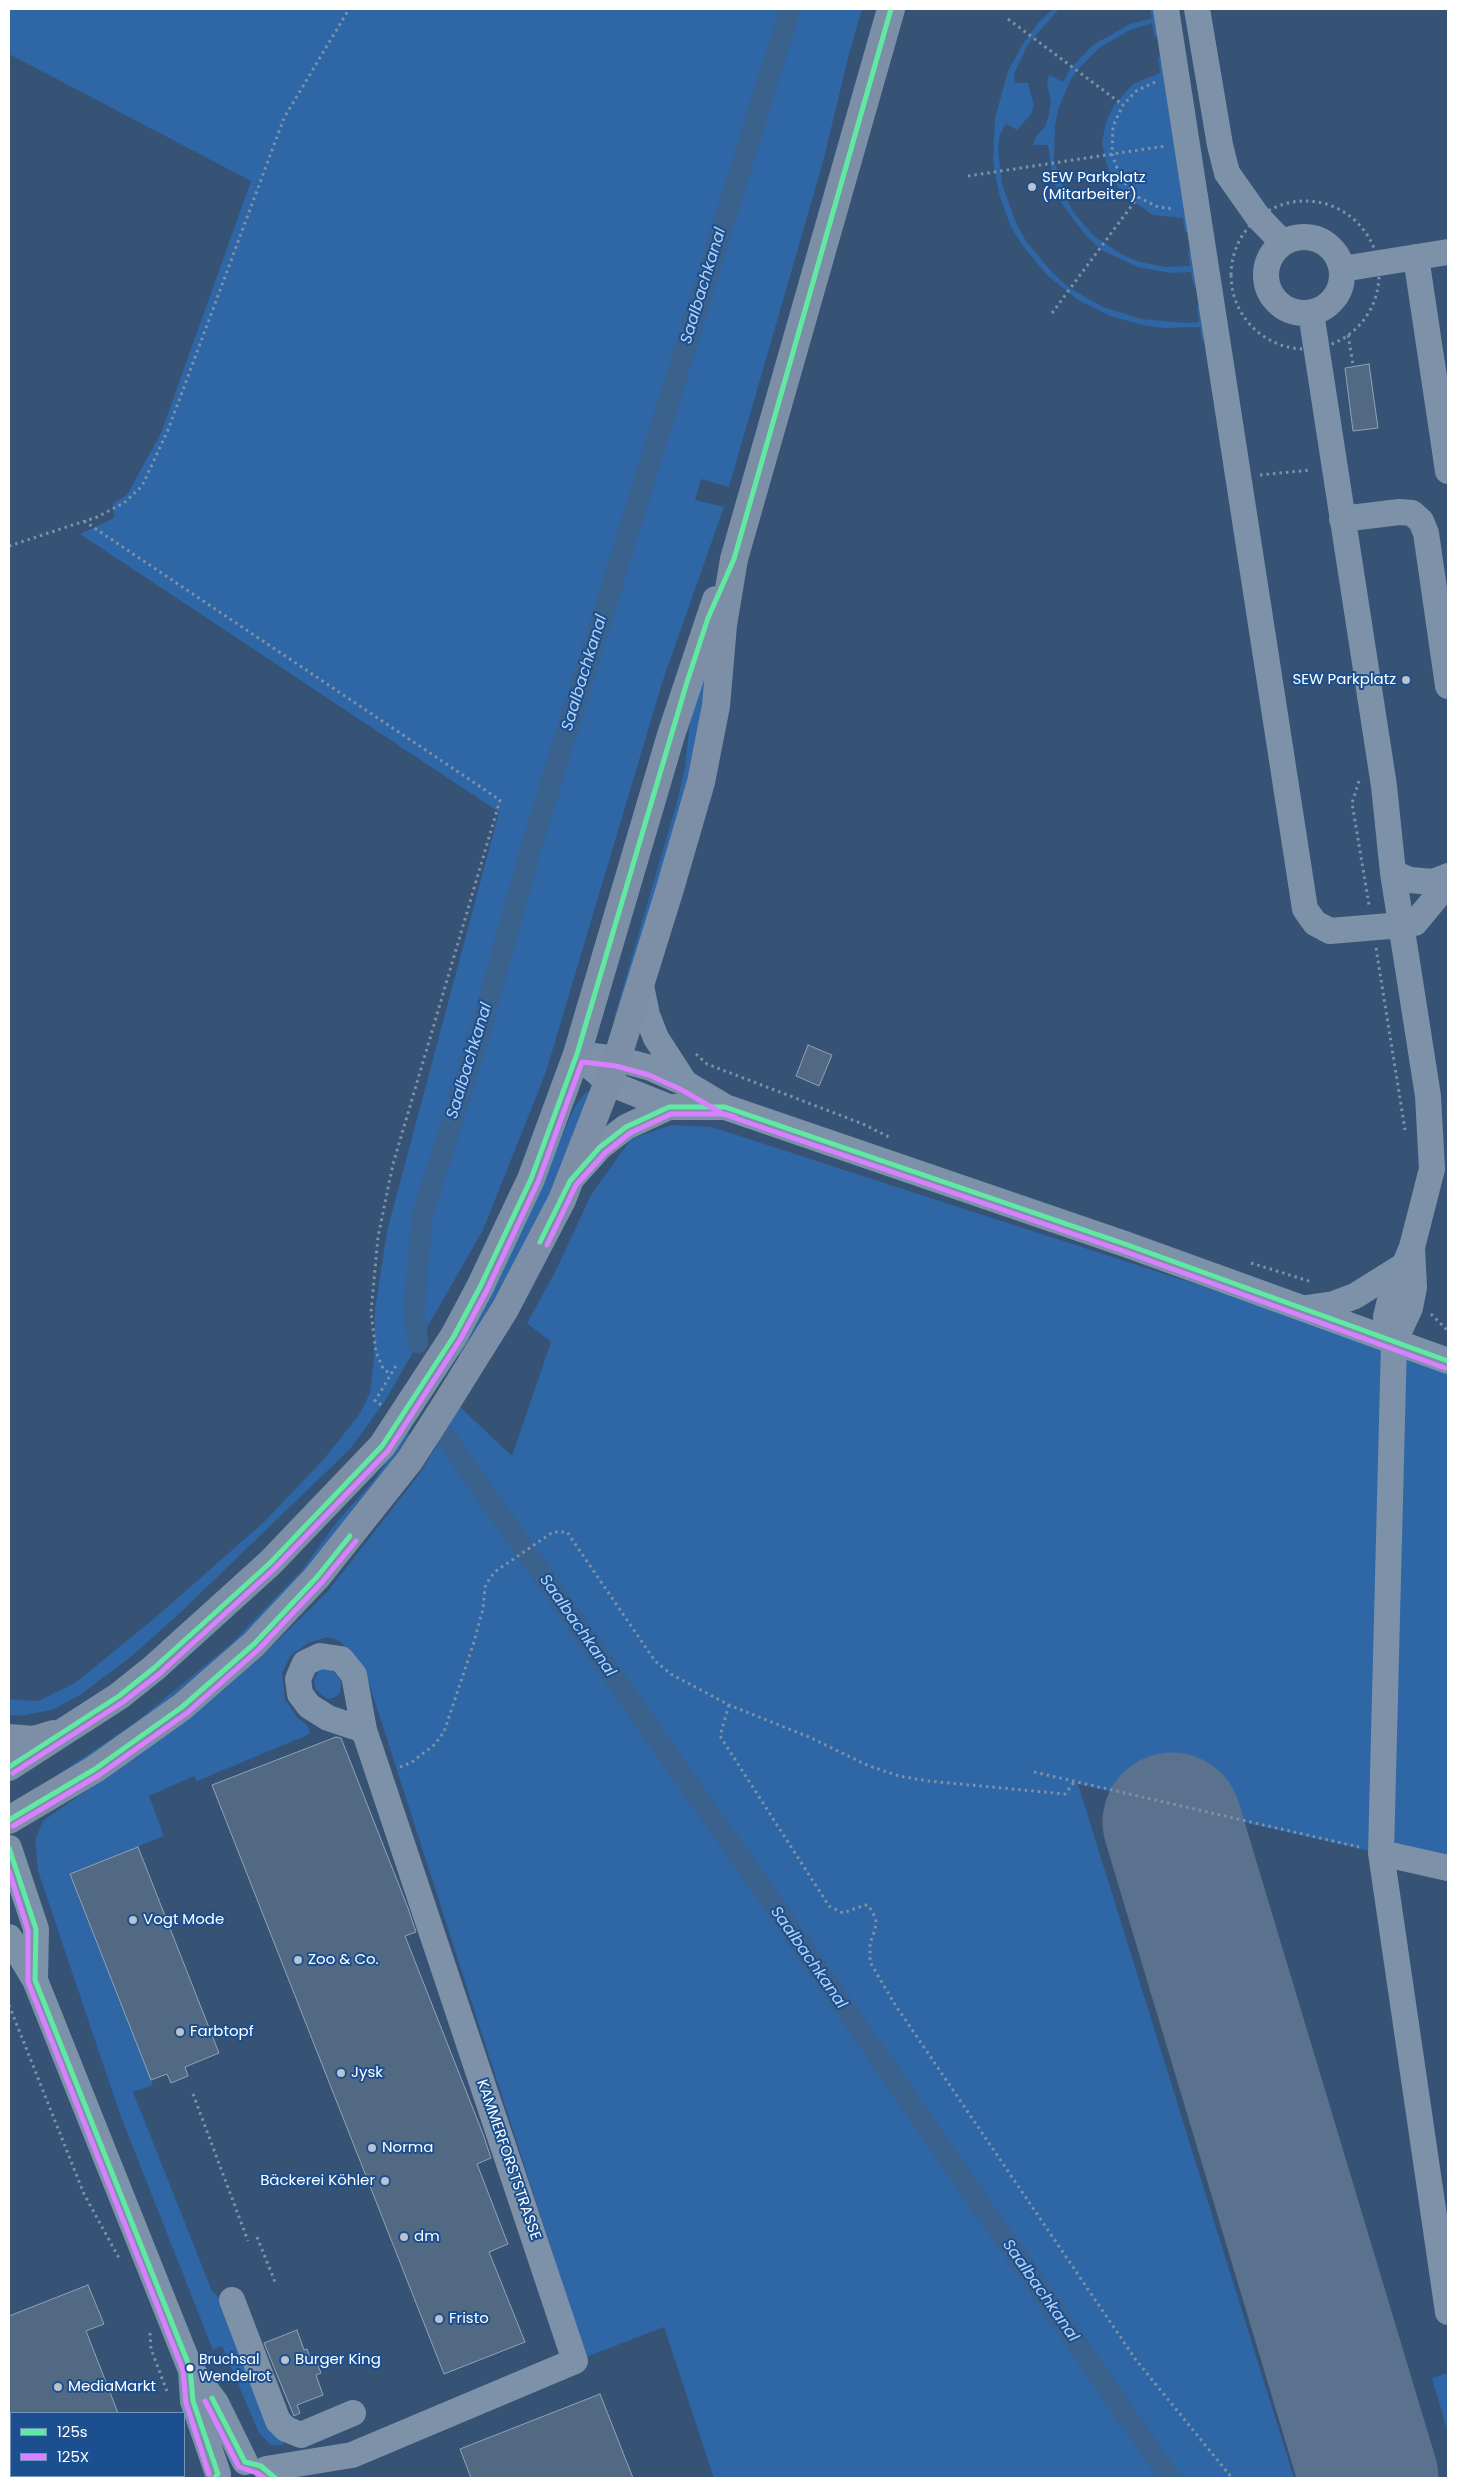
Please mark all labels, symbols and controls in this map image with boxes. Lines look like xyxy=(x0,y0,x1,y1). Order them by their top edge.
place label: SEW Parkplatz (Mitarbeiter) xyxy=(1042,169,1146,204)
marker: SEW Parkplatz (Mitarbeiter) xyxy=(1026,181,1038,193)
water label: Saalbachkanal xyxy=(677,226,731,346)
water label: Saalbachkanal xyxy=(558,613,612,733)
place label: SEW Parkplatz xyxy=(1292,671,1396,689)
marker: SEW Parkplatz xyxy=(1400,674,1412,686)
water label: Saalbachkanal xyxy=(443,1001,497,1121)
water label: Saalbachkanal xyxy=(535,1571,619,1681)
water label: Saalbachkanal xyxy=(766,1903,850,2013)
place label: Vogt Mode xyxy=(143,1911,224,1929)
marker: Vogt Mode xyxy=(127,1914,139,1926)
place label: Zoo & Co. xyxy=(308,1951,379,1969)
marker: Zoo & Co. xyxy=(292,1954,304,1966)
place label: Farbtopf xyxy=(190,2023,254,2041)
marker: Farbtopf xyxy=(174,2026,186,2038)
place label: Jysk xyxy=(351,2064,383,2082)
marker: Jysk xyxy=(335,2067,347,2079)
street label: KAMMERFORSTSTRASSE xyxy=(472,2077,544,2243)
place label: Norma xyxy=(382,2139,433,2157)
marker: Norma xyxy=(366,2142,378,2154)
place label: Bäckerei Köhler xyxy=(260,2172,375,2190)
marker: Bäckerei Köhler xyxy=(379,2175,391,2187)
place label: dm xyxy=(414,2228,440,2246)
marker: dm xyxy=(398,2231,410,2243)
water label: Saalbachkanal xyxy=(998,2236,1082,2346)
place label: Fristo xyxy=(449,2310,489,2328)
marker: Fristo xyxy=(433,2313,445,2325)
place label: Burger King xyxy=(295,2351,381,2369)
place label: Bruchsal Wendelrot xyxy=(199,2352,271,2384)
marker: Burger King xyxy=(279,2354,291,2366)
marker: Bruchsal Wendelrot xyxy=(185,2363,195,2373)
place label: MediaMarkt xyxy=(68,2378,156,2396)
marker: MediaMarkt xyxy=(52,2381,64,2393)
legend xyxy=(10,2412,185,2477)
text: 125s xyxy=(57,2421,88,2442)
text: 125X xyxy=(57,2446,89,2467)

